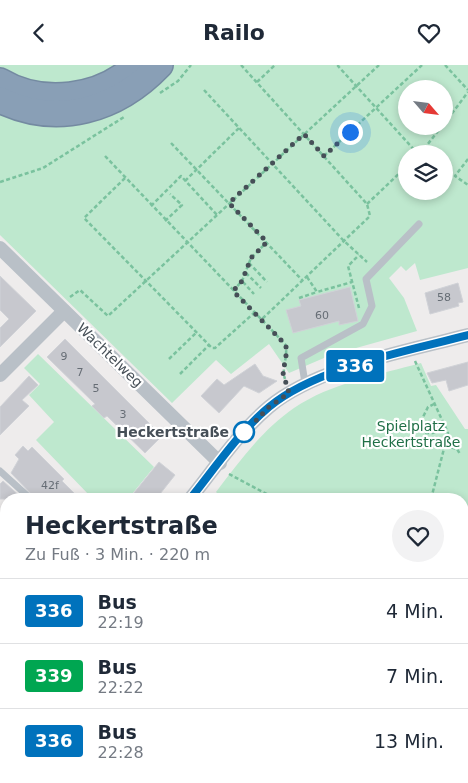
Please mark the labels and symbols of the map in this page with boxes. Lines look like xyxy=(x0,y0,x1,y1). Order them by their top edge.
north arrow xyxy=(398,80,452,135)
your location xyxy=(338,120,363,145)
house number: 58 xyxy=(437,291,451,304)
house number: 60 xyxy=(315,309,329,322)
street label: Wachtelweg xyxy=(74,320,146,390)
house number: 9 xyxy=(61,350,68,363)
line badge: 336 xyxy=(326,350,384,382)
house number: 7 xyxy=(77,366,84,379)
house number: 5 xyxy=(93,382,100,395)
house number: 3 xyxy=(120,408,127,421)
park label: Spielplatz Heckertstraße xyxy=(362,418,460,450)
marker: Heckertstraße xyxy=(233,421,255,443)
place label: Heckertstraße xyxy=(117,424,229,440)
house number: 42f xyxy=(41,479,60,492)

